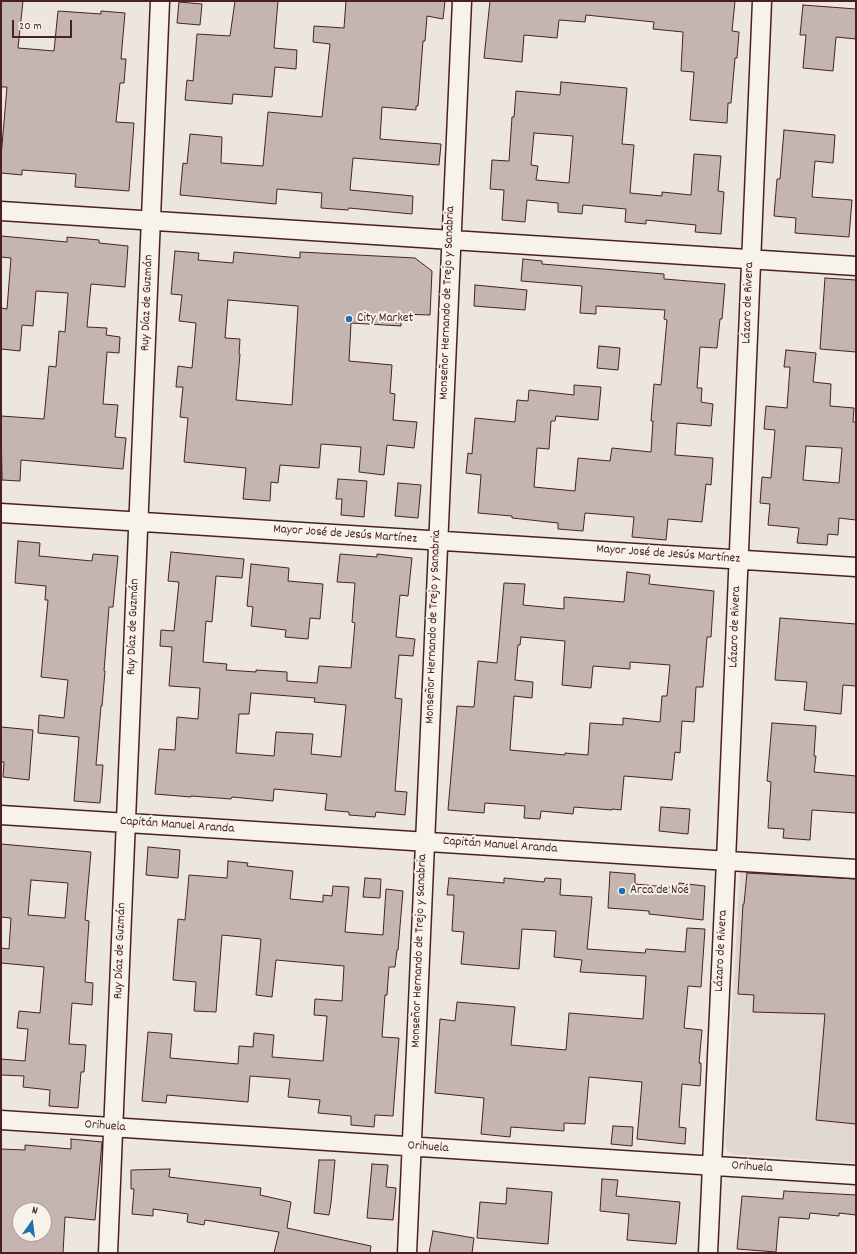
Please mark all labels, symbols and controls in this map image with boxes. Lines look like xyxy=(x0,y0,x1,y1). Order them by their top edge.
scale bar xyxy=(14,12,74,38)
text: 20 m xyxy=(19,18,42,35)
street label: Monseñor Hernando de Trejo y Sanabria xyxy=(437,206,459,400)
street label: Ruy Díaz de Guzmán xyxy=(139,254,157,352)
street label: Lázaro de Rivera xyxy=(740,262,758,344)
place label: City Market xyxy=(357,311,413,327)
marker: City Market xyxy=(344,314,354,324)
street label: Mayor José de Jesús Martínez xyxy=(272,522,418,548)
street label: Monseñor Hernando de Trejo y Sanabria xyxy=(423,530,445,724)
street label: Mayor José de Jesús Martínez xyxy=(595,542,741,568)
street label: Ruy Díaz de Guzmán xyxy=(125,578,143,676)
street label: Lázaro de Rivera xyxy=(727,586,745,668)
street label: Capitán Manuel Aranda xyxy=(119,814,235,838)
street label: Capitán Manuel Aranda xyxy=(442,834,558,858)
street label: Monseñor Hernando de Trejo y Sanabria xyxy=(409,854,431,1048)
place label: Arca de Noé xyxy=(630,883,689,899)
marker: Arca de Noé xyxy=(617,886,627,896)
street label: Ruy Díaz de Guzmán xyxy=(112,902,130,1000)
street label: Lázaro de Rivera xyxy=(712,910,732,992)
street label: Orihuela xyxy=(84,1118,126,1136)
street label: Orihuela xyxy=(407,1139,449,1157)
street label: Orihuela xyxy=(731,1159,773,1177)
north arrow xyxy=(12,1202,52,1242)
text: N xyxy=(30,1203,39,1220)

